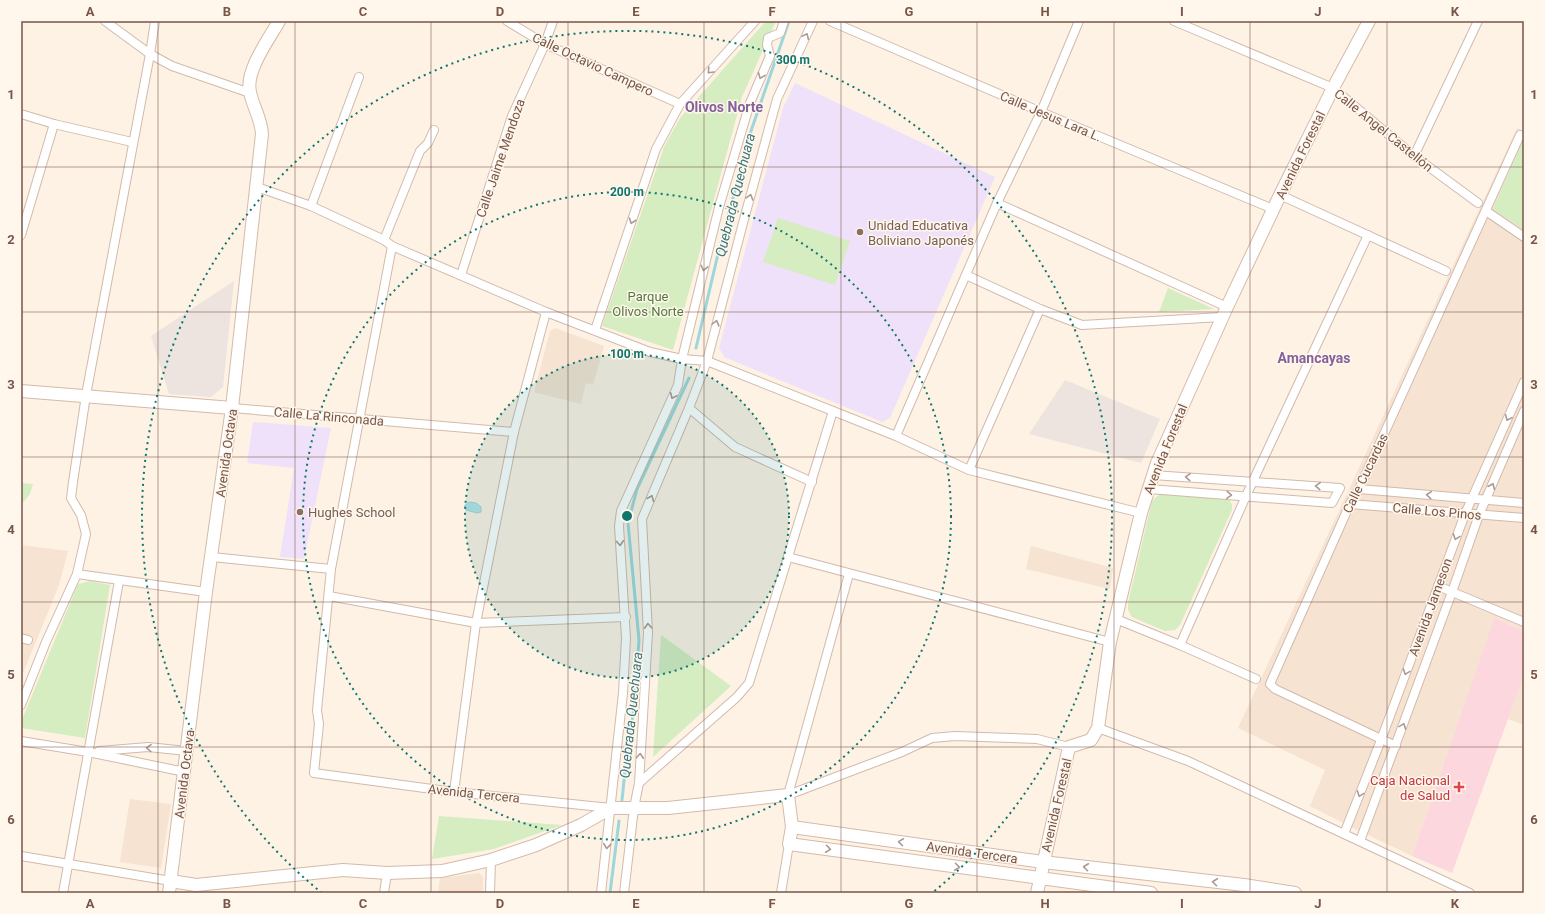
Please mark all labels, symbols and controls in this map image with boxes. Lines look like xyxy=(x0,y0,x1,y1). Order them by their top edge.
text: A xyxy=(86,4,95,19)
text: B xyxy=(223,4,231,19)
text: C xyxy=(359,4,368,19)
text: D xyxy=(496,4,504,19)
text: E xyxy=(632,4,640,19)
text: F xyxy=(768,4,776,19)
text: G xyxy=(905,4,914,19)
text: H xyxy=(1040,4,1050,19)
text: I xyxy=(1180,4,1184,19)
text: J xyxy=(1314,4,1322,19)
text: K xyxy=(1451,4,1460,19)
street label: Calle Octavio Campero xyxy=(530,30,656,99)
one-way arrow xyxy=(802,32,810,39)
text: 300 m xyxy=(776,53,810,67)
one-way arrow xyxy=(708,66,715,74)
one-way arrow xyxy=(758,73,766,80)
street label: Calle Angel Castellón xyxy=(1331,86,1436,175)
text: 1 xyxy=(7,87,15,102)
text: 1 xyxy=(1530,87,1538,102)
street label: Calle Jesus Lara L. xyxy=(998,88,1104,145)
street label: Calle Jaime Mendoza xyxy=(473,97,528,219)
district label: Olivos Norte xyxy=(685,99,764,115)
street label: Avenida Forestal xyxy=(1273,109,1328,202)
water label: Quebrada Quechuara xyxy=(712,131,758,259)
text: 200 m xyxy=(610,185,644,199)
one-way arrow xyxy=(745,194,754,201)
one-way arrow xyxy=(628,217,637,224)
place label: Unidad Educativa Boliviano Japonés xyxy=(868,218,974,248)
marker: Unidad Educativa Boliviano Japonés xyxy=(855,227,865,237)
text: 2 xyxy=(7,232,15,247)
text: 2 xyxy=(1530,232,1538,247)
one-way arrow xyxy=(701,265,709,271)
park label: Parque Olivos Norte xyxy=(612,289,684,319)
one-way arrow xyxy=(712,320,720,326)
text: 100 m xyxy=(610,347,644,361)
district label: Amancayas xyxy=(1278,350,1350,366)
text: 3 xyxy=(7,377,15,392)
text: 3 xyxy=(1530,377,1538,392)
one-way arrow xyxy=(670,392,678,400)
street label: Avenida Forestal xyxy=(1141,402,1190,497)
street label: Calle La Rinconada xyxy=(273,404,385,429)
street label: Avenida Octava xyxy=(213,408,240,498)
one-way arrow xyxy=(1505,413,1513,421)
street label: Calle Cucardas xyxy=(1340,431,1391,516)
one-way arrow xyxy=(1185,473,1191,482)
one-way arrow xyxy=(1315,482,1321,491)
one-way arrow xyxy=(1487,482,1495,489)
one-way arrow xyxy=(1226,490,1232,499)
one-way arrow xyxy=(1426,491,1432,500)
one-way arrow xyxy=(646,495,654,502)
street label: Calle Los Pinos xyxy=(1392,500,1482,523)
place label: Hughes School xyxy=(308,505,395,520)
marker: Hughes School xyxy=(295,507,305,517)
centre of rings xyxy=(620,509,634,523)
text: 4 xyxy=(7,522,15,537)
text: 4 xyxy=(1530,522,1538,537)
one-way arrow xyxy=(1453,533,1461,540)
one-way arrow xyxy=(616,540,625,546)
street label: Avenida Jameson xyxy=(1406,556,1455,658)
one-way arrow xyxy=(643,623,652,629)
water label: Quebrada Quechuara xyxy=(616,651,646,779)
text: 5 xyxy=(7,667,15,682)
text: 5 xyxy=(1530,667,1538,682)
one-way arrow xyxy=(1403,668,1411,675)
one-way arrow xyxy=(1398,722,1407,729)
street label: Avenida Octava xyxy=(172,729,197,819)
one-way arrow xyxy=(145,744,151,752)
one-way arrow xyxy=(636,753,645,759)
street label: Avenida Forestal xyxy=(1038,757,1075,854)
place label: Caja Nacional de Salud xyxy=(1370,773,1450,803)
street label: Avenida Tercera xyxy=(427,781,521,806)
marker: Caja Nacional de Salud xyxy=(1453,781,1465,793)
one-way arrow xyxy=(1357,789,1365,797)
text: 6 xyxy=(7,812,15,827)
text: 6 xyxy=(1530,812,1538,827)
one-way arrow xyxy=(898,838,904,847)
street label: Avenida Tercera xyxy=(925,839,1019,866)
one-way arrow xyxy=(602,843,611,849)
one-way arrow xyxy=(825,844,831,853)
one-way arrow xyxy=(953,862,960,871)
one-way arrow xyxy=(1083,863,1089,872)
one-way arrow xyxy=(1212,878,1218,887)
text: A xyxy=(86,896,95,911)
text: B xyxy=(223,896,231,911)
text: C xyxy=(359,896,368,911)
text: D xyxy=(496,896,504,911)
text: E xyxy=(632,896,640,911)
text: F xyxy=(768,896,776,911)
text: G xyxy=(905,896,914,911)
text: H xyxy=(1040,896,1050,911)
text: I xyxy=(1180,896,1184,911)
text: J xyxy=(1314,896,1322,911)
text: K xyxy=(1451,896,1460,911)

